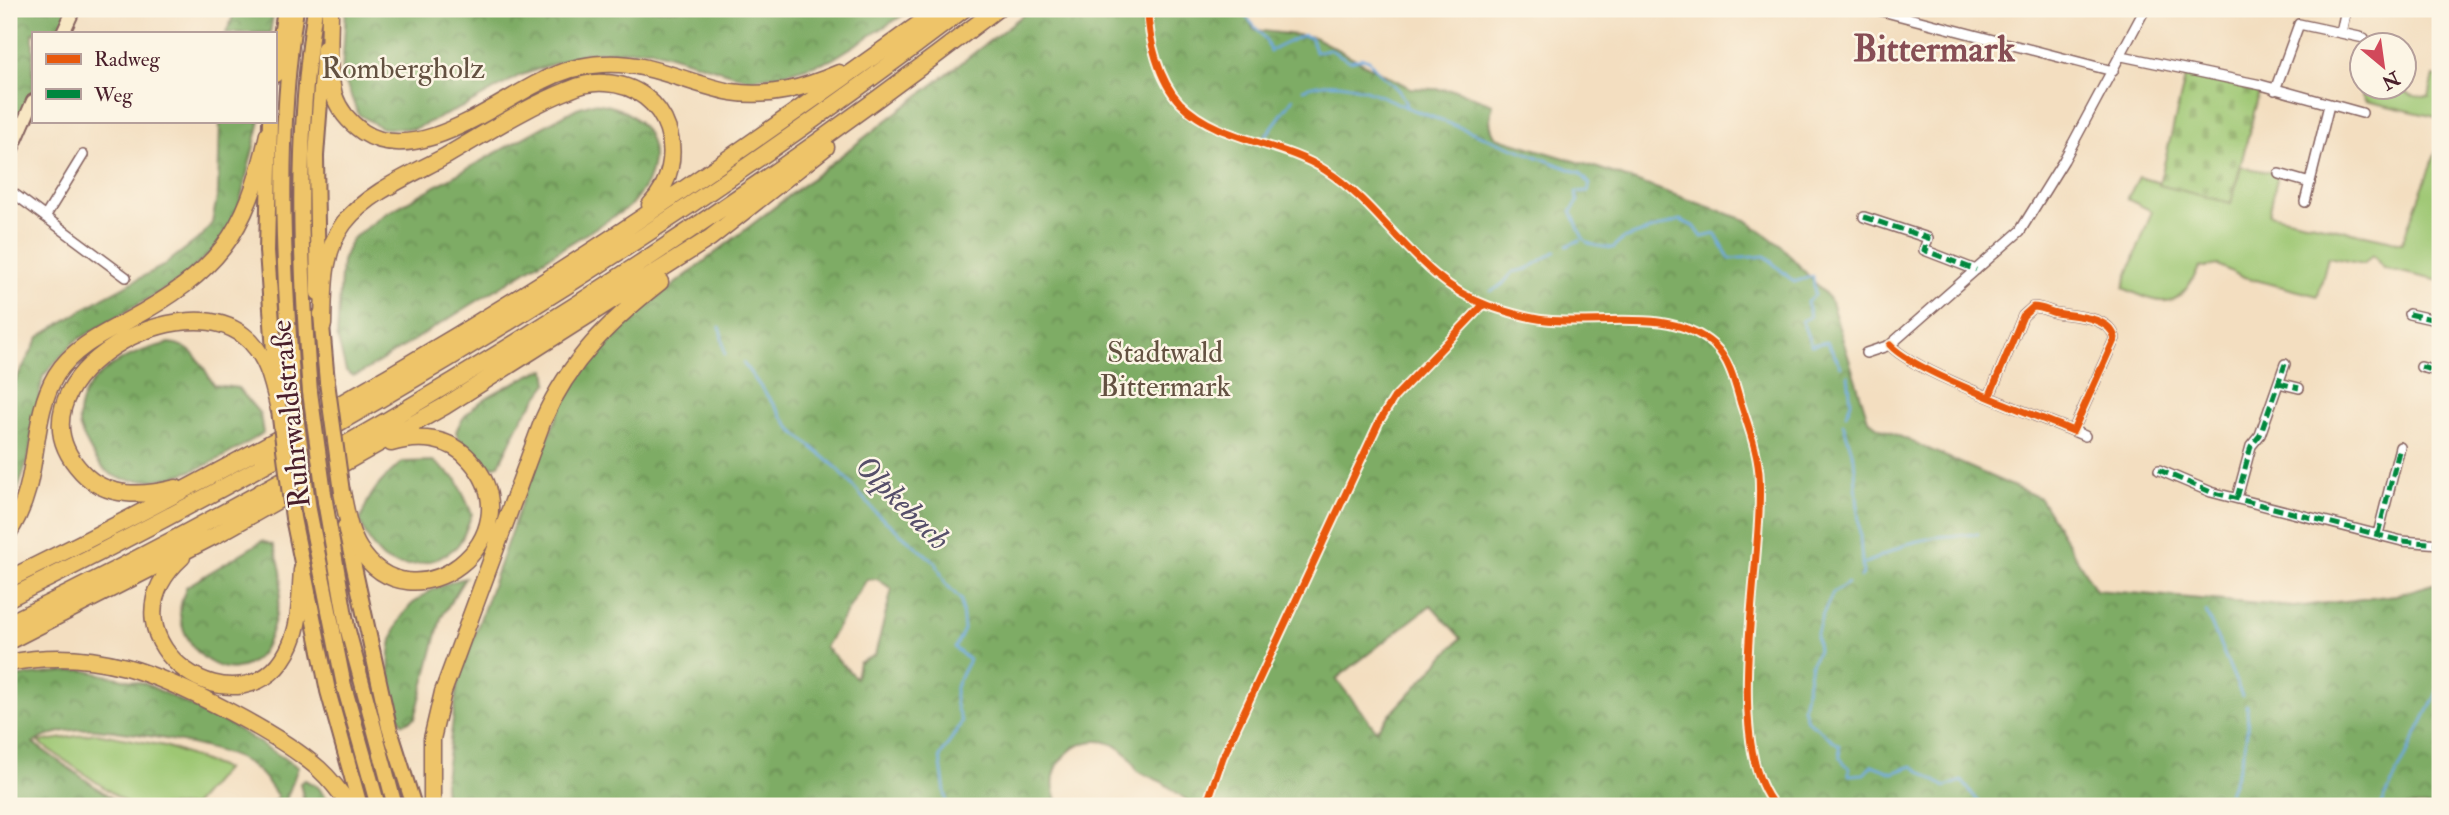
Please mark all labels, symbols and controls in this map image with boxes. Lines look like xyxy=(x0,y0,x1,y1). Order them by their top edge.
district label: Bittermark xyxy=(1853,26,2015,73)
legend xyxy=(32,32,276,122)
north arrow xyxy=(2348,32,2418,102)
text: Radweg xyxy=(94,46,160,73)
park label: Rombergholz xyxy=(321,50,485,87)
text: N xyxy=(2377,65,2405,95)
text: Weg xyxy=(93,82,133,109)
street label: Ruhrwaldstraße xyxy=(262,318,319,510)
park label: Stadtwald Bittermark xyxy=(1099,334,1231,405)
water label: Olpkebach xyxy=(846,446,959,559)

